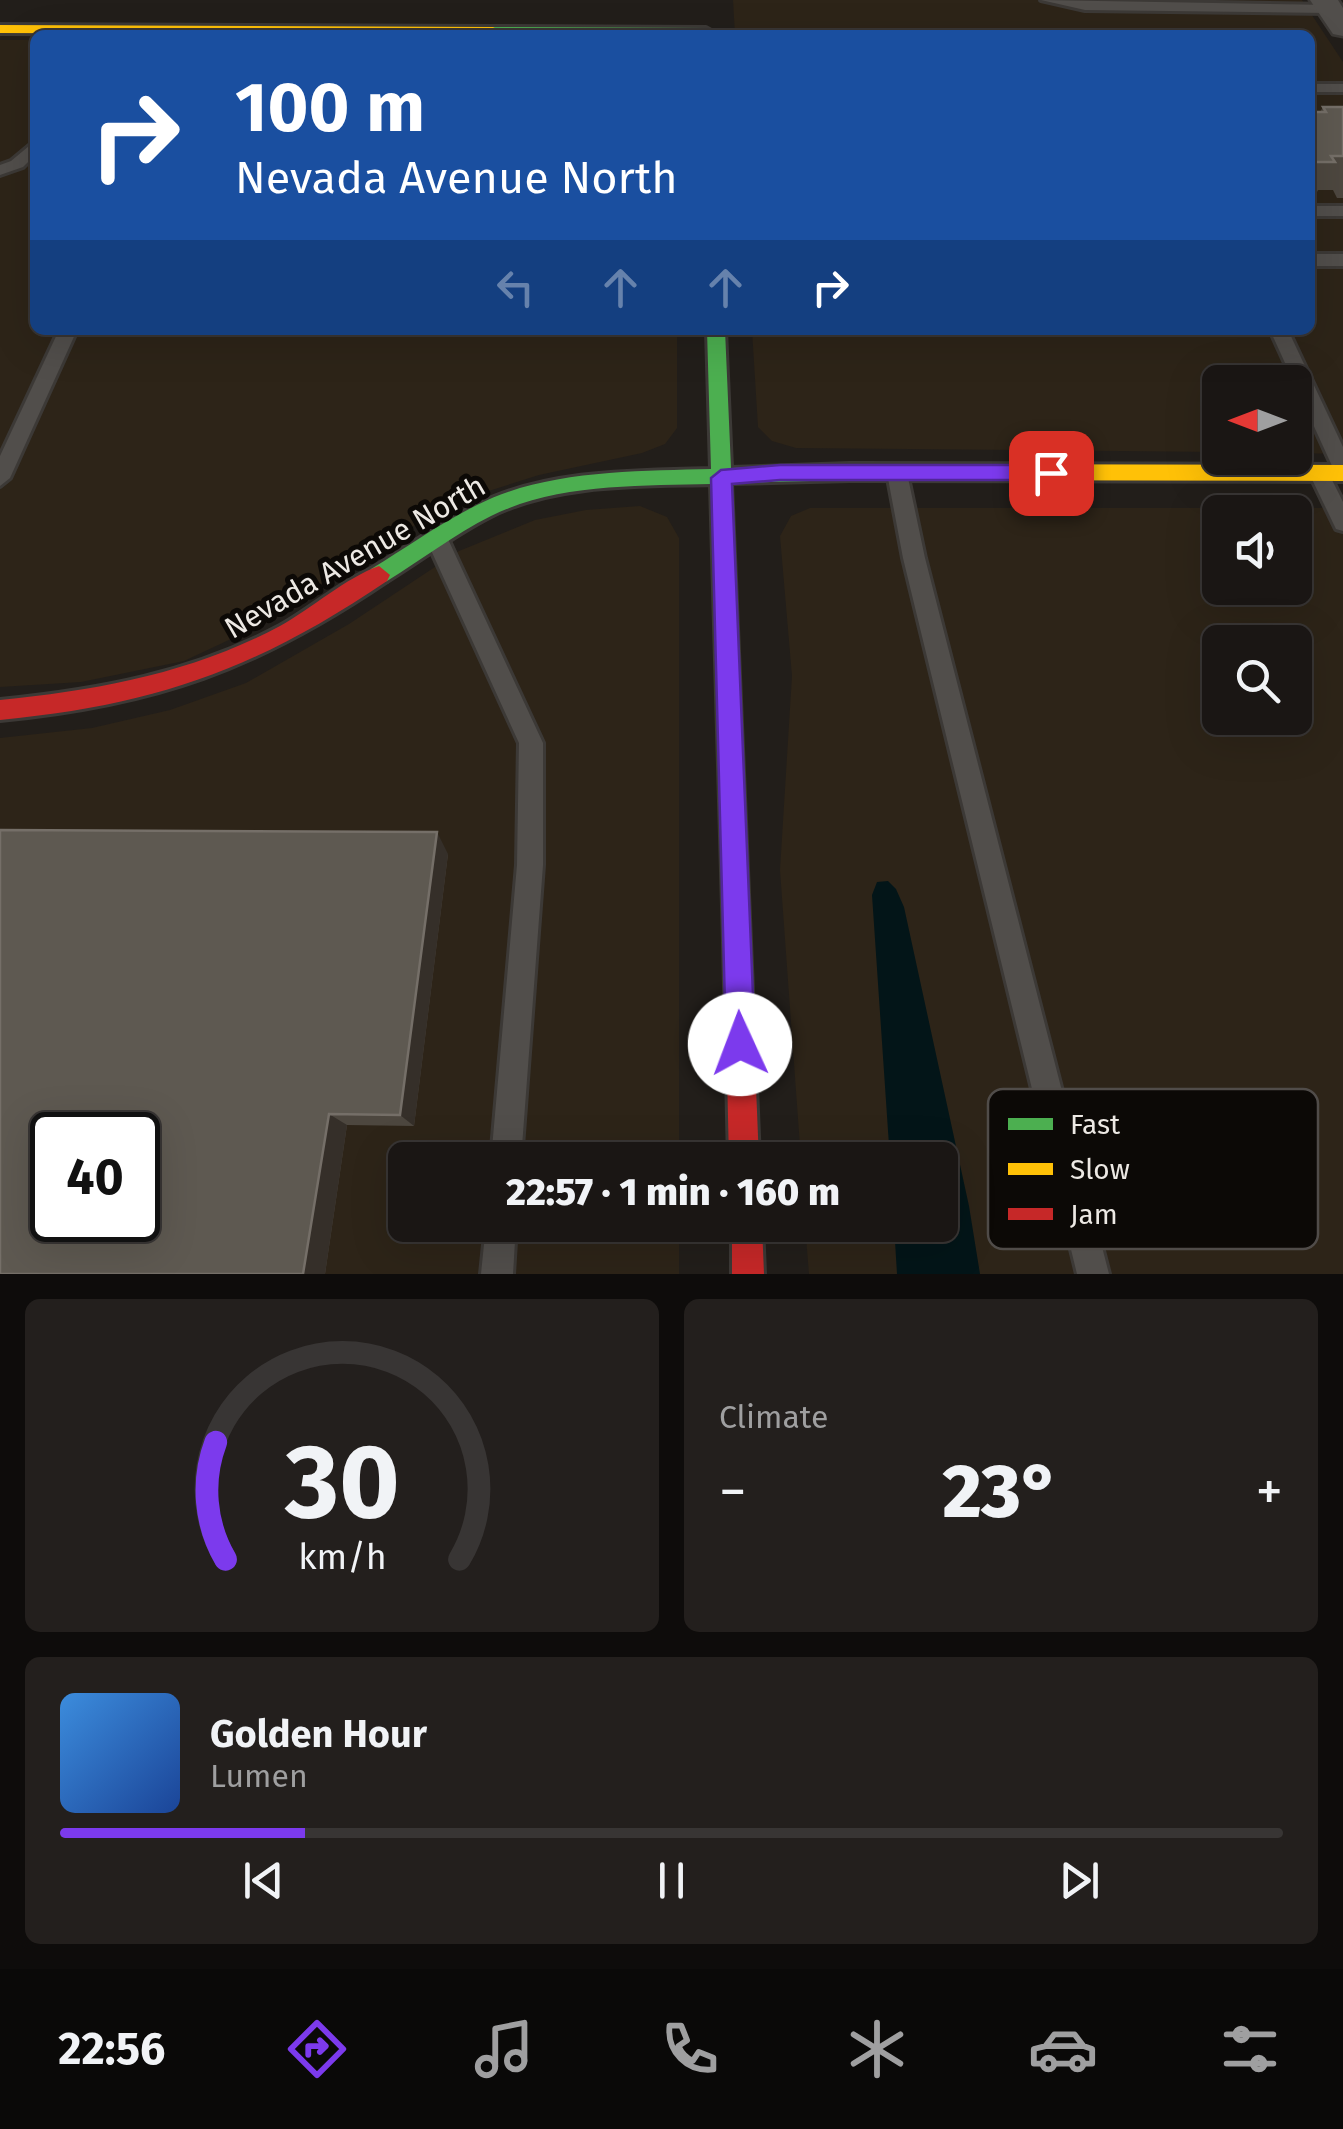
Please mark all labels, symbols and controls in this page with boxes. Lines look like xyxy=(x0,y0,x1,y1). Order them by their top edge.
text: 100 m xyxy=(235,66,425,150)
icon: right xyxy=(70,70,200,200)
text: Nevada Avenue North xyxy=(235,151,678,205)
icon: left xyxy=(488,260,543,315)
icon: ahead xyxy=(593,260,648,315)
icon: ahead xyxy=(698,260,753,315)
icon: right xyxy=(803,260,858,315)
north arrow xyxy=(1202,365,1312,475)
map controls xyxy=(1202,365,1312,735)
pin xyxy=(1009,431,1094,516)
icon: arrive xyxy=(1024,446,1079,501)
street label: Nevada Avenue North xyxy=(218,468,492,646)
button: sound xyxy=(1202,495,1312,605)
button: search xyxy=(1202,625,1312,735)
position arrow xyxy=(688,992,792,1096)
legend xyxy=(988,1089,1318,1249)
text: Fast xyxy=(1070,1108,1121,1141)
speed limit sign: 40 xyxy=(30,1112,160,1242)
text: Slow xyxy=(1070,1153,1130,1186)
text: 22:57 · 1 min · 160 m xyxy=(506,1169,840,1215)
text: Jam xyxy=(1070,1198,1118,1231)
text: Climate xyxy=(719,1398,828,1436)
text: 30 xyxy=(284,1420,399,1545)
text: 23° xyxy=(942,1447,1060,1537)
text: − xyxy=(719,1459,747,1525)
text: + xyxy=(1256,1459,1283,1525)
text: km/h xyxy=(298,1536,386,1578)
text: Golden Hour xyxy=(210,1711,427,1757)
text: Lumen xyxy=(210,1757,308,1795)
icon: previous xyxy=(236,1853,291,1908)
icon: pause xyxy=(644,1853,699,1908)
icon: next xyxy=(1052,1853,1107,1908)
icon: directions xyxy=(282,2014,352,2084)
icon: music xyxy=(469,2014,539,2084)
icon: phone xyxy=(655,2014,725,2084)
icon: climate xyxy=(842,2014,912,2084)
icon: car xyxy=(1028,2014,1098,2084)
icon: filters xyxy=(1215,2014,1285,2084)
text: 22:56 xyxy=(58,2022,165,2076)

